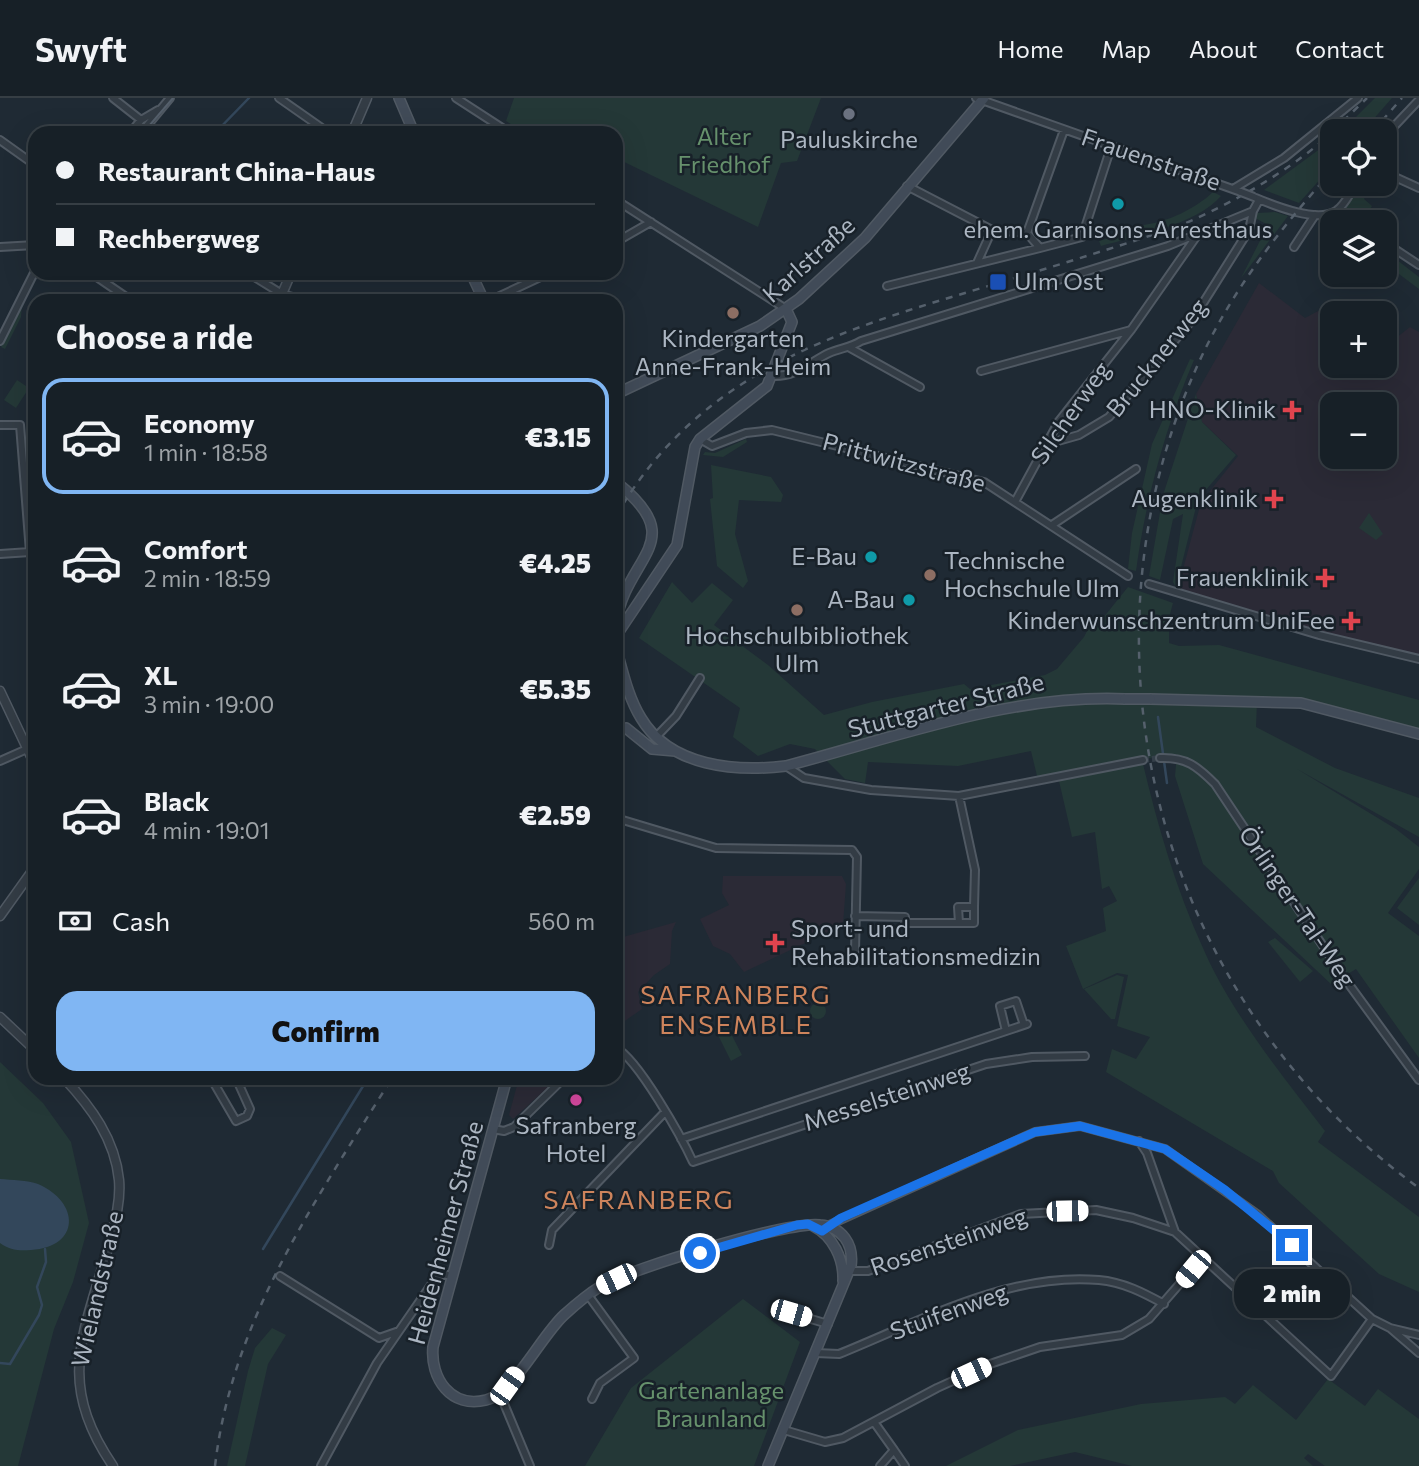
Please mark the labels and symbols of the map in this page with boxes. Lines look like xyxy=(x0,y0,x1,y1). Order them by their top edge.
marker: Pauluskirche xyxy=(841,106,857,122)
park label: Alter Friedhof xyxy=(677,121,771,178)
street label: Frauenstraße xyxy=(1078,121,1225,196)
place label: Pauluskirche xyxy=(780,124,918,153)
marker: ehem. Garnisons-Arresthaus xyxy=(1110,196,1126,212)
street label: Karlstraße xyxy=(756,210,860,308)
place label: ehem. Garnisons-Arresthaus xyxy=(964,214,1272,243)
place label: Ulm Ost xyxy=(1014,266,1104,295)
marker: Ulm Ost xyxy=(988,272,1008,292)
street label: Brucknerweg xyxy=(1099,292,1212,422)
marker: Kindergarten Anne-Frank-Heim xyxy=(725,305,741,321)
place label: Kindergarten Anne-Frank-Heim xyxy=(635,323,831,380)
street label: Silcherweg xyxy=(1024,355,1116,469)
place label: HNO-Klinik xyxy=(1149,394,1276,423)
marker: HNO-Klinik xyxy=(1282,400,1302,420)
street label: Prittwitzstraße xyxy=(820,426,989,497)
place label: Augenklinik xyxy=(1131,483,1258,512)
marker: Augenklinik xyxy=(1264,489,1284,509)
place label: E-Bau xyxy=(791,541,857,570)
place label: Technische Hochschule Ulm xyxy=(944,545,1120,602)
marker: E-Bau xyxy=(863,549,879,565)
place label: Frauenklinik xyxy=(1176,562,1309,591)
marker: Technische Hochschule Ulm xyxy=(922,567,938,583)
marker: Frauenklinik xyxy=(1315,568,1335,588)
place label: A-Bau xyxy=(827,584,895,613)
marker: A-Bau xyxy=(901,592,917,608)
marker: Hochschulbibliothek Ulm xyxy=(789,602,805,618)
place label: Kinderwunschzentrum UniFee xyxy=(1007,605,1335,634)
marker: Kinderwunschzentrum UniFee xyxy=(1341,611,1361,631)
place label: Hochschulbibliothek Ulm xyxy=(685,620,909,677)
street label: Stuttgarter Straße xyxy=(845,666,1047,743)
street label: Örlinger-Tal-Weg xyxy=(1234,820,1363,992)
place label: Sport- und Rehabilitationsmedizin xyxy=(791,913,1041,970)
marker: Sport- und Rehabilitationsmedizin xyxy=(765,933,785,953)
district label: SAFRANBERG ENSEMBLE xyxy=(640,978,832,1039)
street label: Messelsteinweg xyxy=(800,1055,973,1136)
marker: Safranberg Hotel xyxy=(568,1092,584,1108)
place label: Safranberg Hotel xyxy=(515,1110,637,1167)
street label: Heidenheimer Straße xyxy=(401,1118,488,1348)
district label: SAFRANBERG xyxy=(543,1183,735,1214)
street label: Rosensteinweg xyxy=(866,1200,1031,1281)
car xyxy=(1046,1200,1089,1222)
street label: Wielandstraße xyxy=(64,1208,129,1370)
route end xyxy=(1276,1229,1308,1261)
route start xyxy=(684,1237,716,1269)
car xyxy=(1172,1246,1215,1292)
car xyxy=(593,1260,640,1298)
callout: 2 min xyxy=(1234,1270,1350,1318)
street label: Stuifenweg xyxy=(886,1276,1011,1345)
car xyxy=(768,1297,815,1329)
car xyxy=(948,1355,995,1391)
car xyxy=(487,1363,528,1409)
park label: Gartenanlage Braunland xyxy=(638,1375,784,1432)

